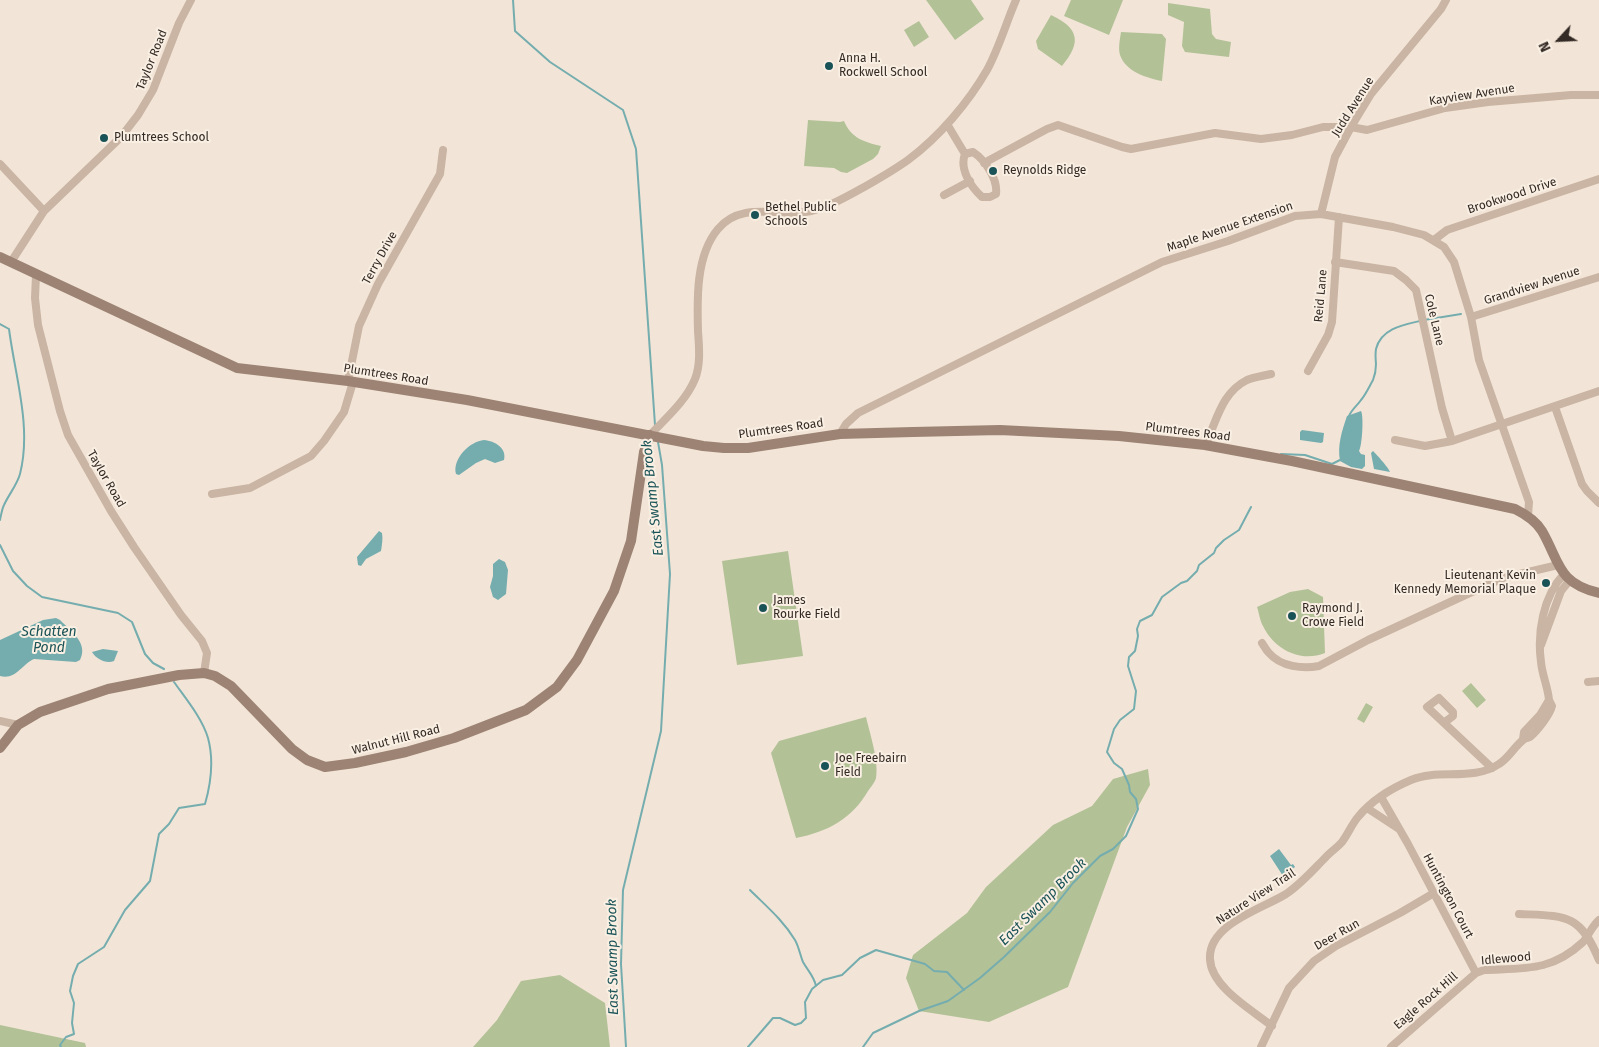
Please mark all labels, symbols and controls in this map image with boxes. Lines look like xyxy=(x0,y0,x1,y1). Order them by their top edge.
north arrow xyxy=(1534,15,1584,65)
street label: Taylor Road xyxy=(133,28,171,92)
text: N xyxy=(1535,39,1555,54)
place label: Anna H. Rockwell School xyxy=(839,52,927,80)
marker: Anna H. Rockwell School xyxy=(823,60,835,72)
street label: Judd Avenue xyxy=(1329,74,1377,140)
street label: Kayview Avenue xyxy=(1428,81,1516,109)
place label: Plumtrees School xyxy=(114,131,209,145)
marker: Plumtrees School xyxy=(98,132,110,144)
place label: Reynolds Ridge xyxy=(1003,164,1086,178)
marker: Reynolds Ridge xyxy=(987,165,999,177)
street label: Brookwood Drive xyxy=(1466,175,1558,217)
street label: Maple Avenue Extension xyxy=(1165,199,1295,255)
place label: Bethel Public Schools xyxy=(765,201,837,229)
marker: Bethel Public Schools xyxy=(749,209,761,221)
street label: Terry Drive xyxy=(360,229,400,287)
street label: Grandview Avenue xyxy=(1482,264,1582,308)
street label: Reid Lane xyxy=(1312,269,1330,323)
street label: Cole Lane xyxy=(1421,293,1447,347)
street label: Plumtrees Road xyxy=(343,361,429,389)
street label: Plumtrees Road xyxy=(738,416,824,442)
street label: Plumtrees Road xyxy=(1145,420,1231,444)
water label: East Swamp Brook xyxy=(639,439,667,557)
street label: Taylor Road xyxy=(84,448,128,510)
place label: Lieutenant Kevin Kennedy Memorial Plaque xyxy=(1394,569,1536,597)
marker: Lieutenant Kevin Kennedy Memorial Plaque xyxy=(1540,577,1552,589)
place label: James Rourke Field xyxy=(773,594,840,622)
marker: James Rourke Field xyxy=(757,602,769,614)
place label: Raymond J. Crowe Field xyxy=(1302,602,1364,630)
marker: Raymond J. Crowe Field xyxy=(1286,610,1298,622)
water label: Schatten Pond xyxy=(21,624,77,656)
street label: Walnut Hill Road xyxy=(350,722,442,758)
place label: Joe Freebairn Field xyxy=(835,752,907,780)
marker: Joe Freebairn Field xyxy=(819,760,831,772)
street label: Huntington Court xyxy=(1420,851,1476,941)
water label: East Swamp Brook xyxy=(996,855,1090,949)
street label: Nature View Trail xyxy=(1214,866,1298,928)
water label: East Swamp Brook xyxy=(604,899,622,1015)
street label: Deer Run xyxy=(1312,916,1362,954)
street label: Idlewood xyxy=(1480,950,1532,968)
street label: Eagle Rock Hill xyxy=(1391,969,1461,1033)

